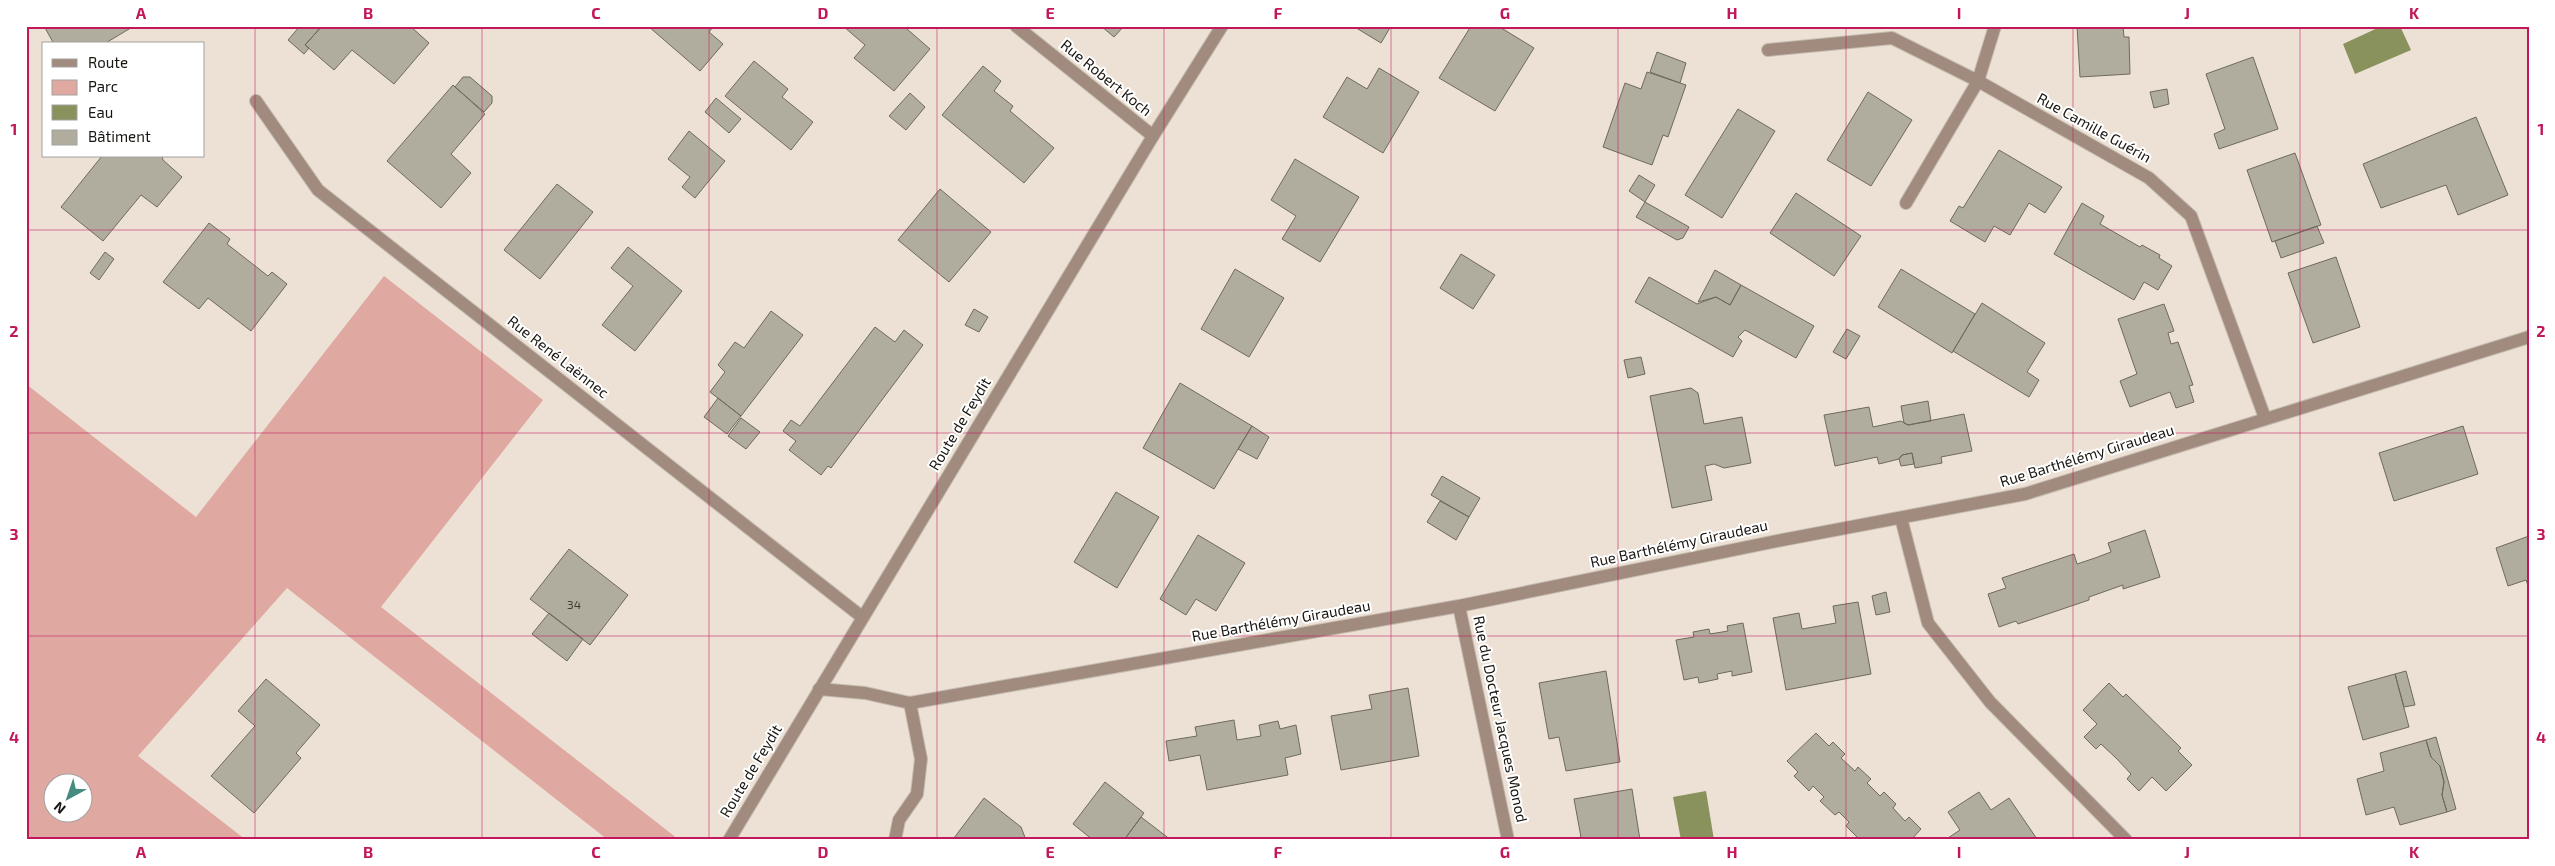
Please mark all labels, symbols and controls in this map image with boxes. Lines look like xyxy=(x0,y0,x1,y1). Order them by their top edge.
text: A xyxy=(136,3,147,22)
text: B xyxy=(363,3,373,22)
text: C xyxy=(591,3,601,22)
text: D xyxy=(818,3,829,22)
text: E xyxy=(1045,3,1055,22)
text: F xyxy=(1274,3,1283,22)
text: G xyxy=(1500,3,1510,22)
text: H xyxy=(1726,3,1738,22)
text: I xyxy=(1957,3,1961,22)
text: J xyxy=(2184,3,2190,22)
text: K xyxy=(2409,3,2420,22)
street label: Rue Robert Koch xyxy=(1057,35,1156,119)
legend xyxy=(42,42,205,158)
text: Route xyxy=(88,53,128,71)
text: Parc xyxy=(88,77,118,95)
street label: Rue Camille Guérin xyxy=(2034,88,2155,166)
text: Eau xyxy=(88,103,113,121)
text: 1 xyxy=(11,119,17,138)
text: 1 xyxy=(2538,119,2544,138)
text: Bâtiment xyxy=(88,127,151,145)
street label: Rue René Laënnec xyxy=(504,311,613,401)
text: 2 xyxy=(9,321,19,340)
text: 2 xyxy=(2536,321,2546,340)
street label: Route de Feydit xyxy=(924,374,994,473)
street label: Rue Barthélémy Giraudeau xyxy=(1997,420,2176,490)
street label: Rue Barthélémy Giraudeau xyxy=(1588,515,1769,571)
text: 3 xyxy=(9,524,19,543)
text: 3 xyxy=(2536,524,2546,543)
street label: Rue Barthélémy Giraudeau xyxy=(1190,595,1372,645)
house number: 34 xyxy=(567,597,581,611)
street label: Rue du Docteur Jacques Monod xyxy=(1470,614,1532,824)
street label: Route de Feydit xyxy=(715,721,785,820)
text: 4 xyxy=(9,727,19,746)
text: 4 xyxy=(2536,727,2546,746)
north arrow xyxy=(42,774,92,824)
text: N xyxy=(50,799,69,818)
text: A xyxy=(136,842,147,861)
text: B xyxy=(363,842,373,861)
text: C xyxy=(591,842,601,861)
text: D xyxy=(818,842,829,861)
text: E xyxy=(1045,842,1055,861)
text: F xyxy=(1274,842,1283,861)
text: G xyxy=(1500,842,1510,861)
text: H xyxy=(1726,842,1738,861)
text: I xyxy=(1957,842,1961,861)
text: J xyxy=(2184,842,2190,861)
text: K xyxy=(2409,842,2420,861)

